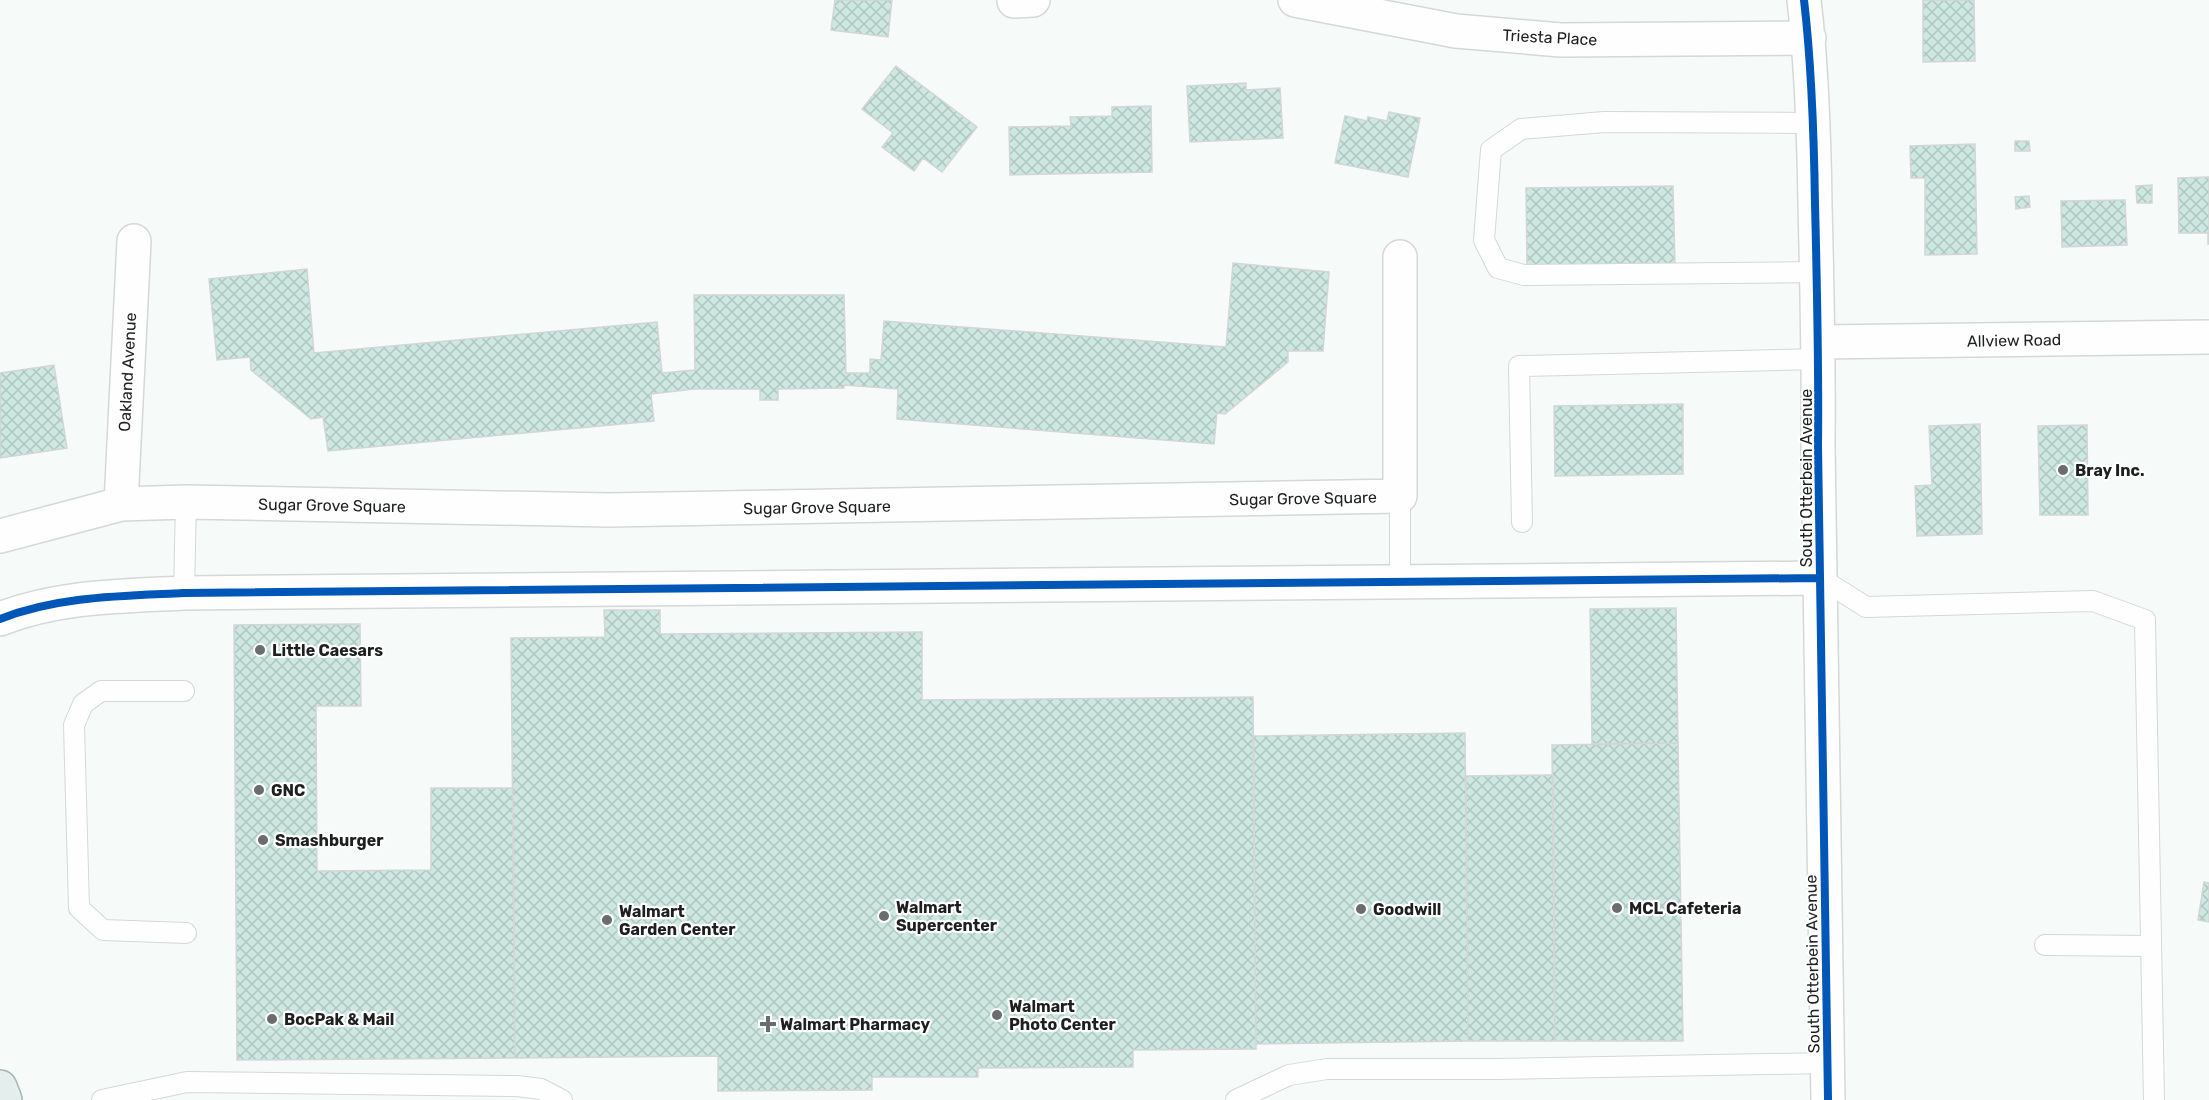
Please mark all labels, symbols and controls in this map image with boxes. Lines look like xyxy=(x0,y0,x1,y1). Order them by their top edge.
street label: Triesta Place xyxy=(1502,26,1598,49)
street label: Oakland Avenue xyxy=(115,312,140,432)
street label: Allview Road xyxy=(1967,330,2061,351)
street label: South Otterbein Avenue xyxy=(1797,389,1816,567)
place label: Bray Inc. xyxy=(2075,461,2145,480)
marker: Bray Inc. xyxy=(2056,463,2070,477)
street label: Sugar Grove Square xyxy=(1229,488,1377,509)
street label: Sugar Grove Square xyxy=(258,495,406,516)
street label: Sugar Grove Square xyxy=(743,497,891,518)
place label: Little Caesars xyxy=(272,641,383,660)
marker: Little Caesars xyxy=(253,643,267,657)
place label: GNC xyxy=(271,781,305,800)
marker: GNC xyxy=(252,783,266,797)
place label: Smashburger xyxy=(275,831,384,850)
marker: Smashburger xyxy=(256,833,270,847)
street label: South Otterbein Avenue xyxy=(1801,874,1824,1053)
place label: Walmart Supercenter xyxy=(896,898,998,935)
place label: MCL Cafeteria xyxy=(1629,899,1741,918)
place label: Goodwill xyxy=(1373,900,1441,919)
marker: MCL Cafeteria xyxy=(1610,901,1624,915)
place label: Walmart Garden Center xyxy=(619,902,736,939)
marker: Goodwill xyxy=(1354,902,1368,916)
marker: Walmart Supercenter xyxy=(877,909,891,923)
marker: Walmart Garden Center xyxy=(600,913,614,927)
place label: Walmart Photo Center xyxy=(1009,997,1117,1034)
marker: Walmart Photo Center xyxy=(990,1008,1004,1022)
place label: BocPak & Mail xyxy=(284,1010,394,1029)
marker: BocPak & Mail xyxy=(265,1012,279,1026)
place label: Walmart Pharmacy xyxy=(780,1015,930,1034)
marker: Walmart Pharmacy xyxy=(761,1017,775,1031)

